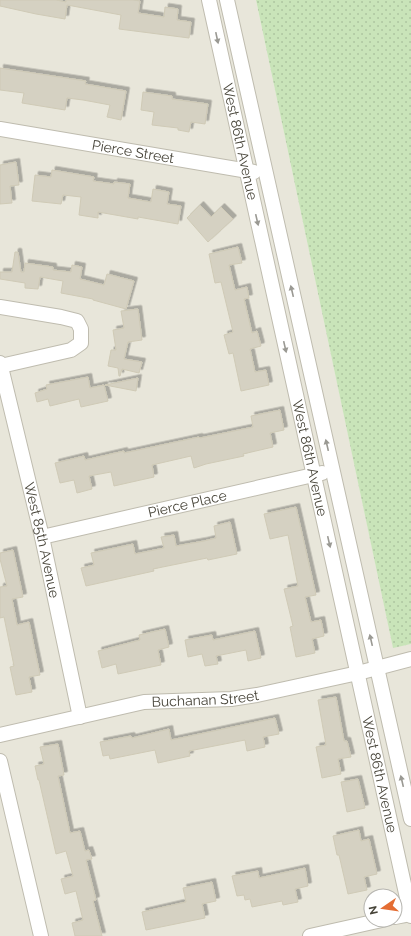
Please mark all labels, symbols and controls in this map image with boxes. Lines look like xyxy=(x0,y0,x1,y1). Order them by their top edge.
one-way arrow xyxy=(215,32,221,44)
street label: West 86th Avenue xyxy=(220,82,261,201)
street label: Pierce Street xyxy=(91,137,176,166)
one-way arrow xyxy=(255,214,261,226)
one-way arrow xyxy=(289,285,295,297)
one-way arrow xyxy=(283,340,289,353)
street label: West 86th Avenue xyxy=(289,398,331,518)
one-way arrow xyxy=(324,439,330,451)
street label: West 85th Avenue xyxy=(21,481,63,599)
street label: Pierce Place xyxy=(146,487,228,521)
one-way arrow xyxy=(326,536,332,548)
one-way arrow xyxy=(367,634,373,646)
street label: Buchanan Street xyxy=(151,687,260,710)
street label: West 86th Avenue xyxy=(359,715,400,834)
one-way arrow xyxy=(399,774,405,787)
north arrow xyxy=(363,888,403,928)
text: N xyxy=(366,905,381,916)

